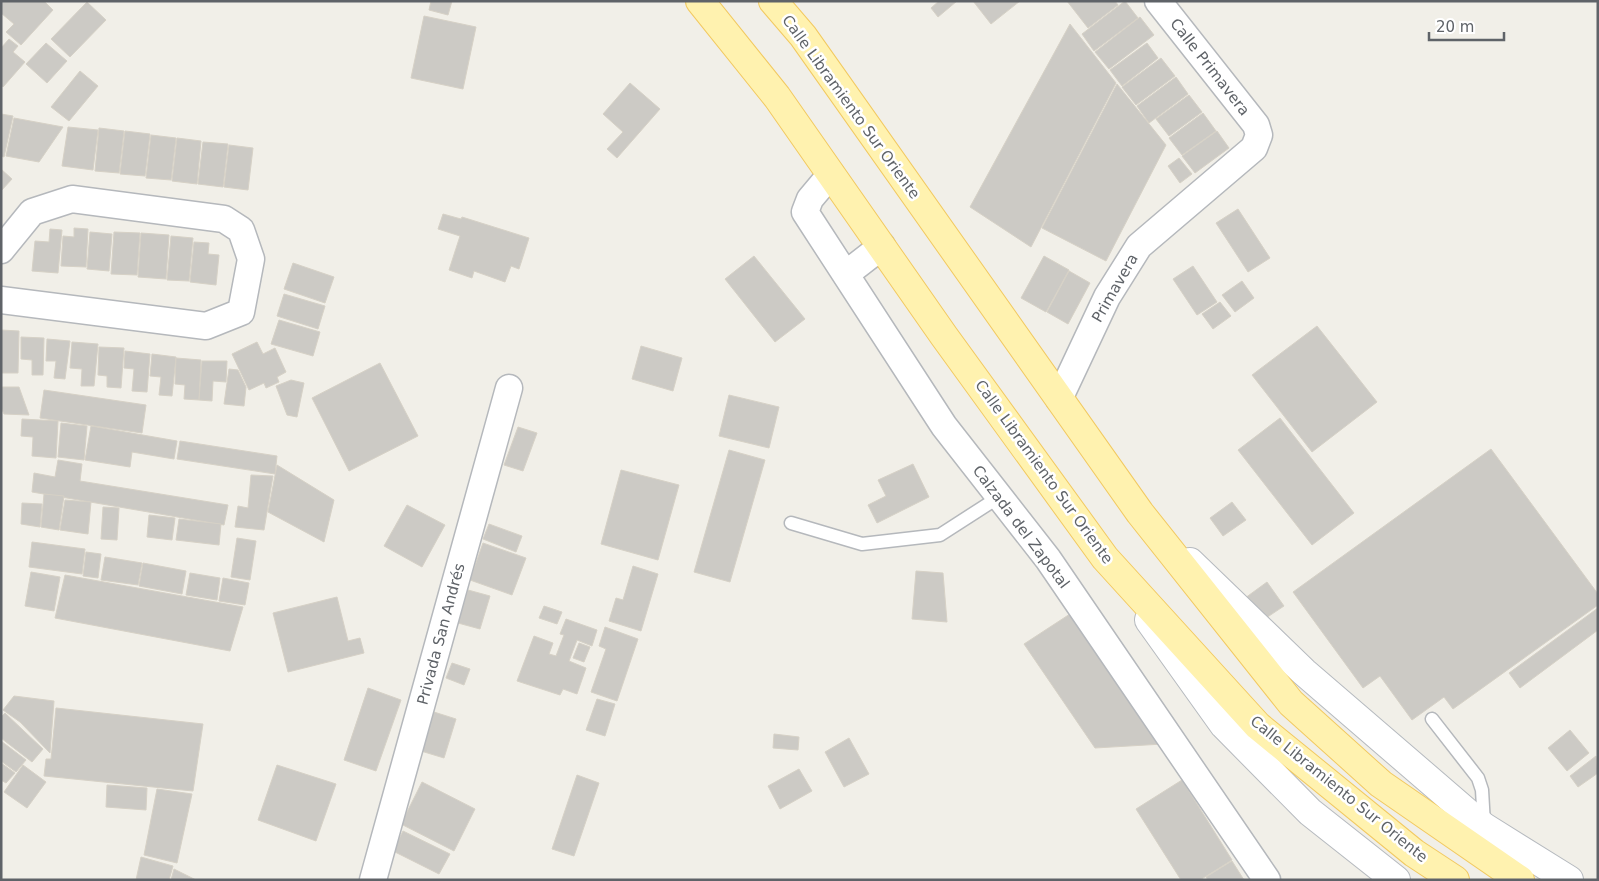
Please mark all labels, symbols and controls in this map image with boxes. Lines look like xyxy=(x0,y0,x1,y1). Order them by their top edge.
scale bar xyxy=(1429,10,1504,42)
street label: Calle Libramiento Sur Oriente xyxy=(778,12,924,202)
street label: Calle Primavera xyxy=(1166,15,1254,119)
text: 20 m xyxy=(1436,18,1474,36)
street label: Primavera xyxy=(1088,250,1142,326)
street label: Calle Libramiento Sur Oriente xyxy=(971,377,1117,567)
street label: Calzada del Zapotal xyxy=(969,462,1073,592)
street label: Privada San Andrés xyxy=(413,561,469,707)
street label: Calle Libramiento Sur Oriente xyxy=(1247,712,1431,866)

